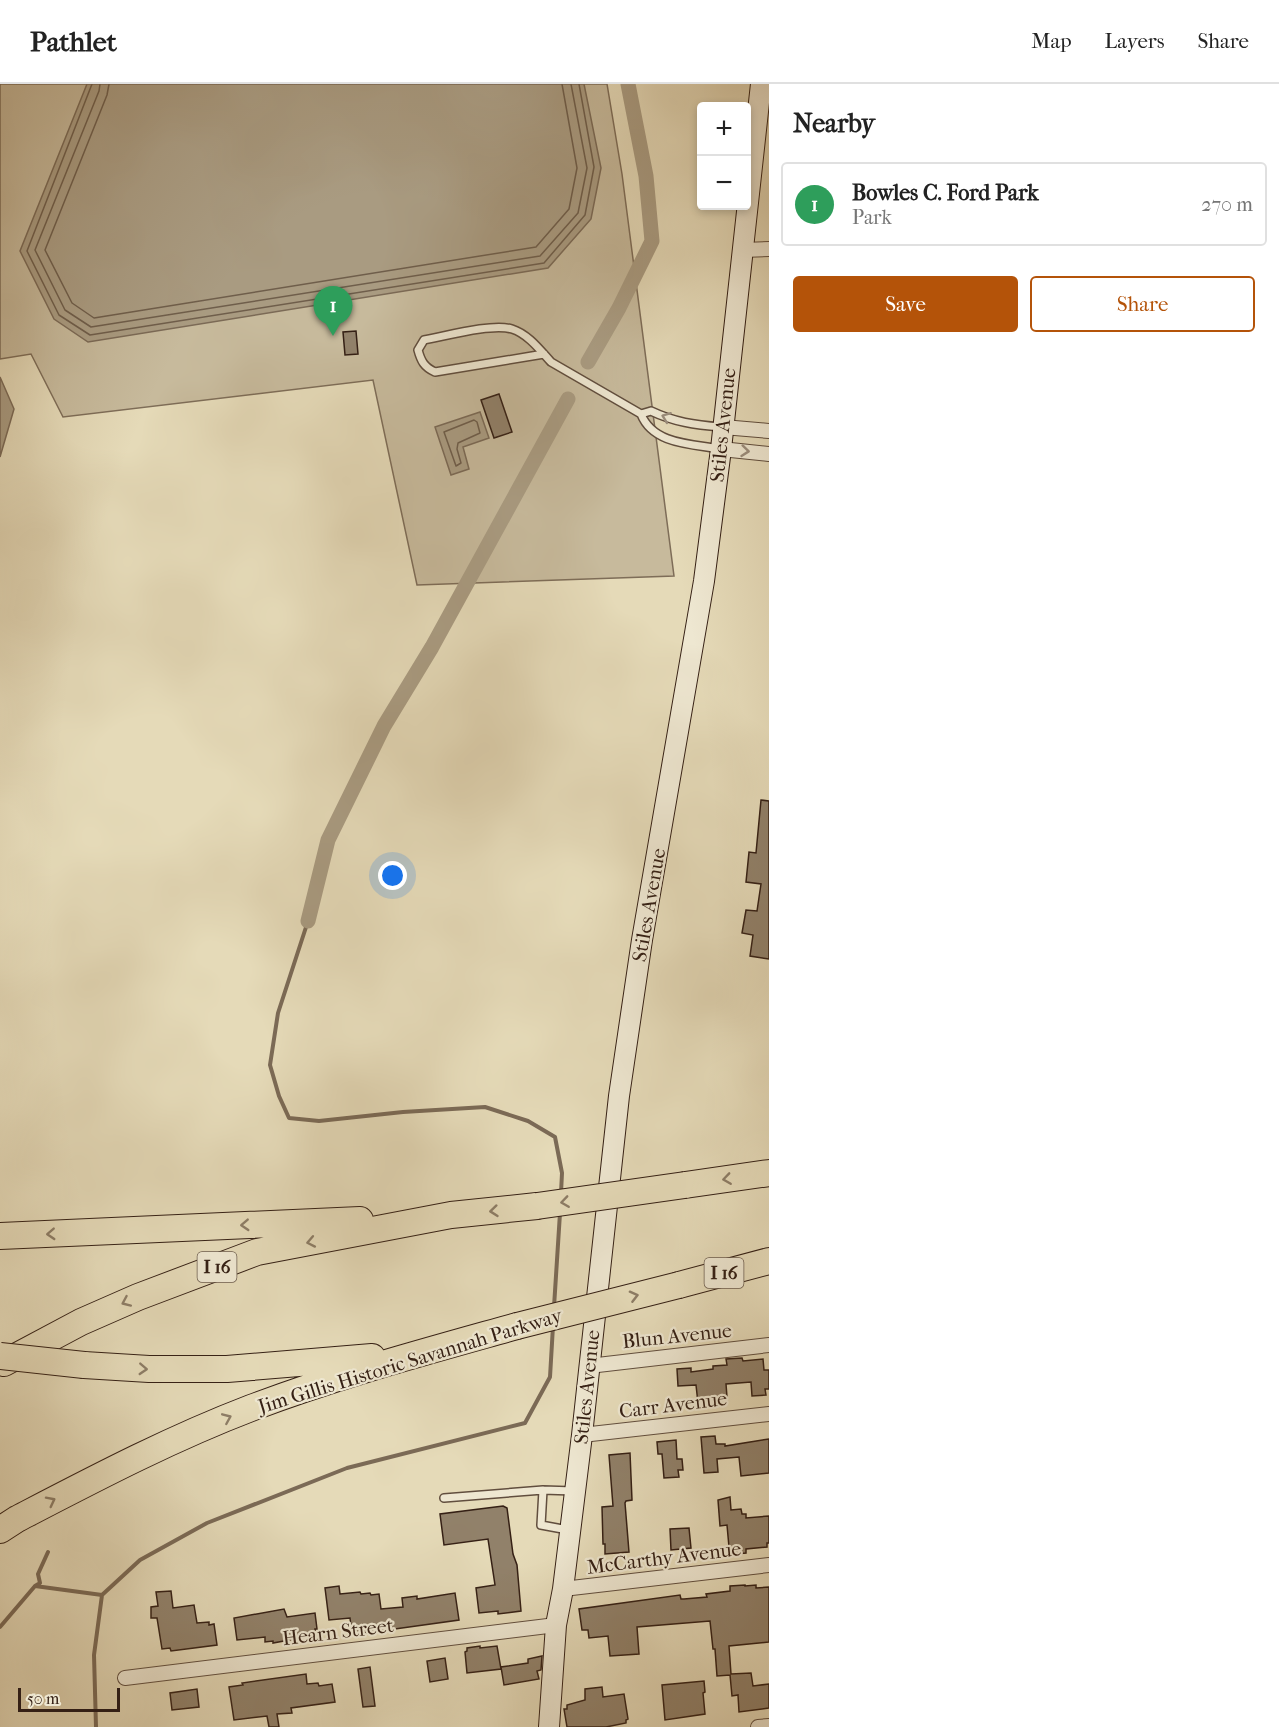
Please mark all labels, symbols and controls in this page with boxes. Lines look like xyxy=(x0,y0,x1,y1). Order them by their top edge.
text: Pathlet xyxy=(30,25,117,58)
text: Map xyxy=(1031,29,1072,53)
text: Layers xyxy=(1105,29,1164,53)
text: Share xyxy=(1197,29,1249,53)
map controls xyxy=(697,102,751,210)
button: + xyxy=(697,102,751,156)
text: Nearby xyxy=(793,108,875,139)
button: − xyxy=(697,156,751,210)
text: Bowles C. Ford Park xyxy=(852,180,1039,206)
text: 1 xyxy=(811,193,818,216)
text: 270 m xyxy=(1201,193,1253,216)
text: Park xyxy=(852,206,892,229)
button: Save xyxy=(793,276,1018,332)
button: Share xyxy=(1030,276,1255,332)
pin: 1 xyxy=(314,286,352,336)
street label: Stiles Avenue xyxy=(706,367,740,483)
one-way arrow xyxy=(661,412,672,424)
one-way arrow xyxy=(741,444,750,457)
street label: Stiles Avenue xyxy=(628,846,670,964)
your location xyxy=(378,861,407,890)
one-way arrow xyxy=(722,1172,732,1184)
one-way arrow xyxy=(560,1196,570,1208)
one-way arrow xyxy=(489,1204,498,1217)
one-way arrow xyxy=(241,1218,250,1231)
one-way arrow xyxy=(46,1227,55,1240)
one-way arrow xyxy=(306,1235,316,1248)
road number: I 16 xyxy=(198,1252,236,1282)
road number: I 16 xyxy=(704,1258,744,1288)
one-way arrow xyxy=(629,1290,639,1303)
one-way arrow xyxy=(121,1295,132,1307)
street label: Jim Gillis Historic Savannah Parkway xyxy=(253,1303,566,1419)
street label: Blun Avenue xyxy=(621,1319,733,1353)
street label: Stiles Avenue xyxy=(570,1329,604,1445)
one-way arrow xyxy=(138,1362,147,1375)
street label: Carr Avenue xyxy=(618,1387,728,1423)
one-way arrow xyxy=(221,1413,232,1425)
one-way arrow xyxy=(45,1497,56,1509)
street label: McCarthy Avenue xyxy=(585,1537,743,1579)
street label: Hearn Street xyxy=(281,1614,395,1650)
scale bar xyxy=(18,1685,120,1712)
text: 50 m xyxy=(27,1689,59,1708)

